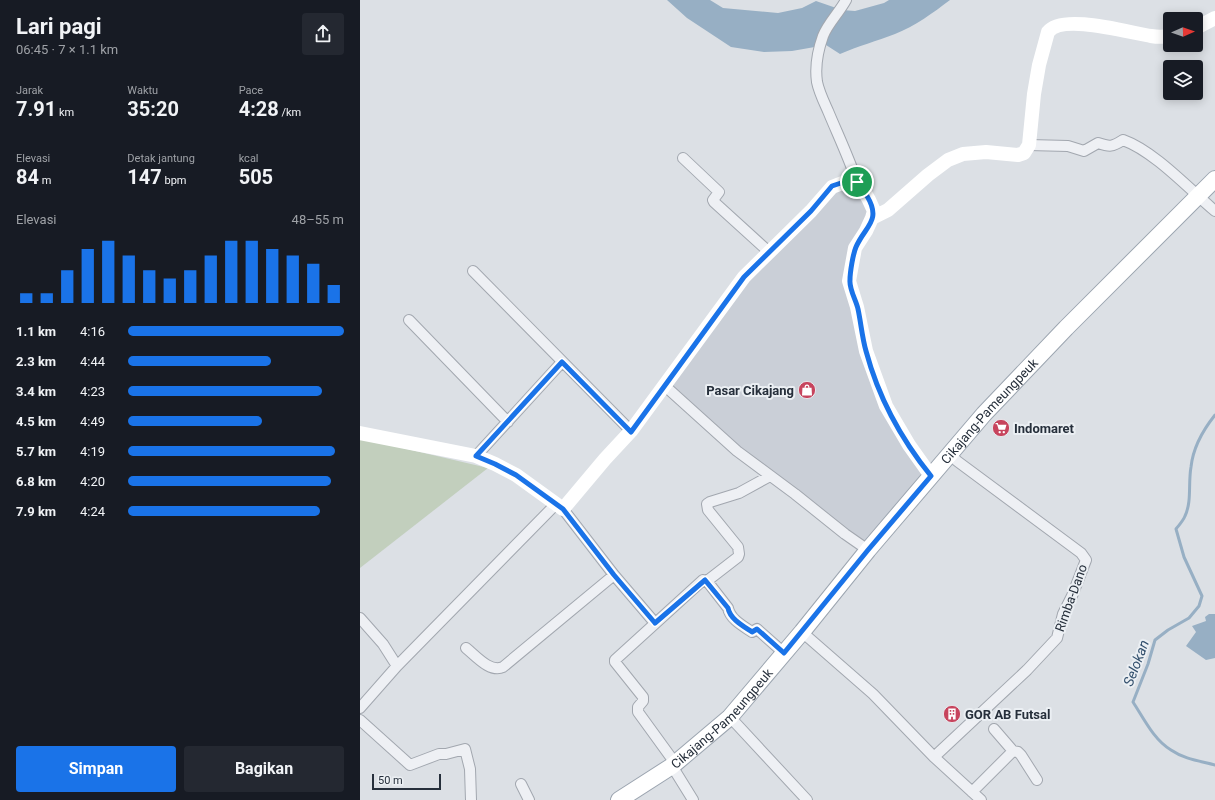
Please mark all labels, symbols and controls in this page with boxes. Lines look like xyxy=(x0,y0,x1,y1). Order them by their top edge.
north arrow xyxy=(1163,12,1203,52)
map controls xyxy=(1163,12,1203,100)
button: share xyxy=(302,13,344,55)
text: Lari pagi xyxy=(16,14,102,39)
text: 06:45 · 7 × 1.1 km xyxy=(16,42,118,57)
button: layers xyxy=(1163,60,1203,100)
text: Jarak xyxy=(16,84,43,97)
text: Waktu xyxy=(127,84,158,97)
text: Pace xyxy=(239,84,263,97)
text: 7.91 xyxy=(16,97,56,121)
text: 35:20 xyxy=(127,97,179,121)
text: 4:28 xyxy=(239,97,279,121)
text: km xyxy=(56,106,74,119)
text: /km xyxy=(279,106,301,119)
text: Elevasi xyxy=(16,152,50,165)
text: Detak jantung xyxy=(127,152,195,165)
text: kcal xyxy=(239,152,259,165)
text: 84 xyxy=(16,165,39,189)
text: 147 xyxy=(127,165,162,189)
text: 505 xyxy=(239,165,273,189)
pin xyxy=(840,165,874,199)
icon: arrive xyxy=(846,171,868,193)
text: m xyxy=(39,174,51,187)
text: bpm xyxy=(162,174,187,187)
text: Elevasi xyxy=(16,212,57,227)
text: 48–55 m xyxy=(292,212,344,227)
text: 1.1 km xyxy=(16,324,56,339)
text: 4:16 xyxy=(80,324,105,339)
text: 2.3 km xyxy=(16,354,56,369)
text: 4:44 xyxy=(80,354,105,369)
street label: Cikajang-Pameungpeuk xyxy=(938,355,1041,467)
shop icon: Pasar Cikajang xyxy=(797,380,817,400)
place label: Pasar Cikajang xyxy=(706,383,794,398)
text: 3.4 km xyxy=(16,384,56,399)
text: 4:23 xyxy=(80,384,105,399)
text: 4.5 km xyxy=(16,414,56,429)
text: 4:49 xyxy=(80,414,105,429)
supermarket icon: Indomaret xyxy=(991,418,1011,438)
place label: Indomaret xyxy=(1014,421,1075,436)
text: 5.7 km xyxy=(16,444,56,459)
text: 4:19 xyxy=(80,444,105,459)
text: 6.8 km xyxy=(16,474,56,489)
text: 4:20 xyxy=(80,474,105,489)
text: 7.9 km xyxy=(16,504,56,519)
text: 4:24 xyxy=(80,504,105,519)
street label: Rimba-Dano xyxy=(1052,562,1090,634)
water label: Selokan xyxy=(1120,638,1152,688)
street label: Cikajang-Pameungpeuk xyxy=(668,665,776,771)
building icon: GOR AB Futsal xyxy=(942,704,962,724)
place label: GOR AB Futsal xyxy=(965,707,1050,722)
button: Simpan xyxy=(16,746,176,792)
button: Bagikan xyxy=(184,746,344,792)
scale bar xyxy=(372,772,441,791)
text: 50 m xyxy=(378,774,403,787)

